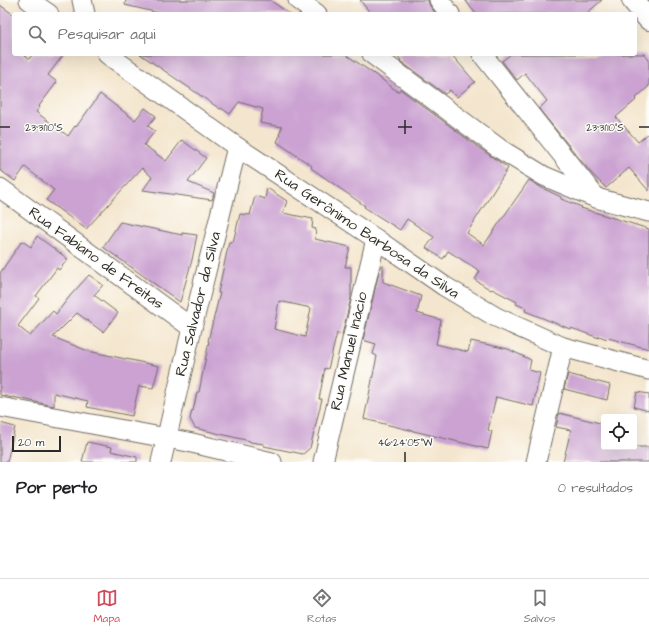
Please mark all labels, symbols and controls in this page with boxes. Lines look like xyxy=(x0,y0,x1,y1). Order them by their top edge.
search box xyxy=(12,12,637,56)
icon: search xyxy=(26,23,48,45)
text: Pesquisar aqui xyxy=(58,24,155,45)
text: 23°31'10"S xyxy=(25,121,63,135)
text: 23°31'10"S xyxy=(586,121,624,135)
street label: Rua Gerônimo Barbosa da Silva xyxy=(270,164,464,304)
street label: Rua Fabiano de Freitas xyxy=(24,202,168,314)
street label: Rua Salvador da Silva xyxy=(170,229,226,379)
street label: Rua Manuel Inácio xyxy=(325,289,373,412)
map controls xyxy=(601,414,637,450)
button: locate xyxy=(601,414,637,450)
scale bar xyxy=(12,434,61,453)
text: 20 m xyxy=(18,435,44,450)
text: 46°24'05"W xyxy=(378,436,433,450)
text: Por perto xyxy=(16,476,97,500)
text: 0 resultados xyxy=(558,479,633,497)
tab: Mapa xyxy=(94,587,120,626)
tab: Rotas xyxy=(307,587,337,626)
tab: Salvos xyxy=(524,587,555,626)

